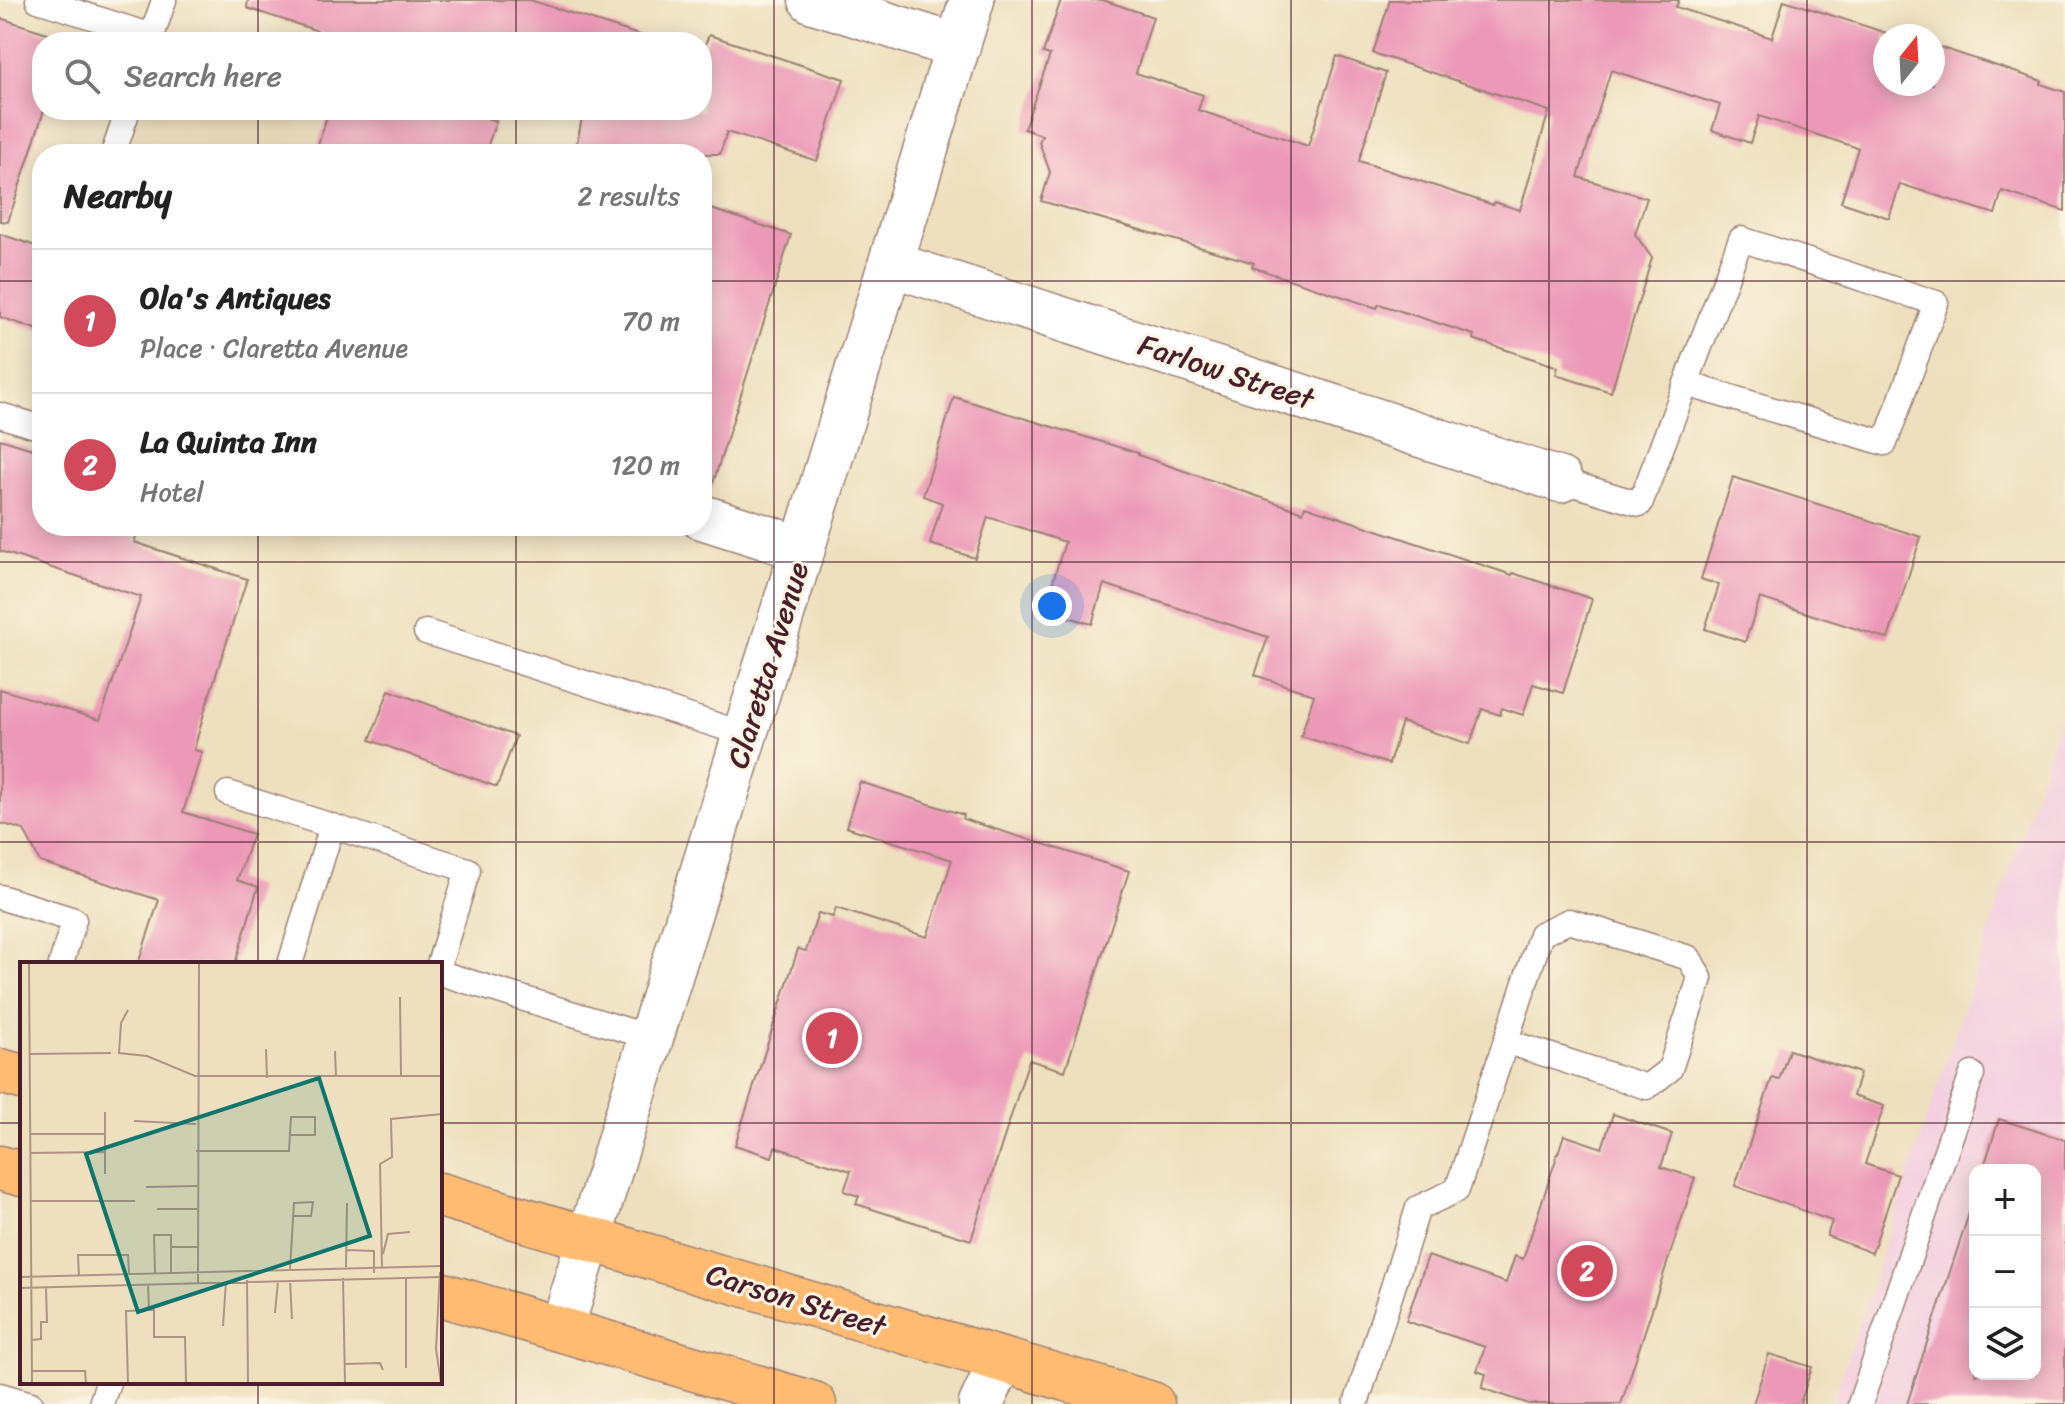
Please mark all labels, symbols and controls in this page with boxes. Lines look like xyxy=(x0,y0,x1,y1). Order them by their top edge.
north arrow xyxy=(1873,24,1945,96)
search box xyxy=(32,32,712,120)
text: Search here xyxy=(124,49,282,103)
icon: search xyxy=(60,54,104,98)
text: Nearby xyxy=(64,166,172,226)
text: 2 results xyxy=(578,173,680,219)
text: Ola's Antiques xyxy=(140,271,331,325)
text: 1 xyxy=(84,298,96,344)
text: 70 m xyxy=(622,298,680,344)
street label: Farlow Street xyxy=(1131,318,1323,426)
text: Place · Claretta Avenue xyxy=(140,325,408,371)
text: La Quinta Inn xyxy=(140,415,317,469)
text: 2 xyxy=(82,442,98,488)
text: 120 m xyxy=(611,442,680,488)
text: Hotel xyxy=(140,469,204,515)
street label: Claretta Avenue xyxy=(711,555,825,775)
your location xyxy=(1032,586,1072,626)
inset map xyxy=(20,962,442,1384)
pin: 1 xyxy=(806,1008,858,1068)
map controls xyxy=(1969,1164,2041,1380)
button: + xyxy=(1969,1164,2041,1236)
button: − xyxy=(1969,1236,2041,1308)
pin: 2 xyxy=(1561,1241,1613,1301)
street label: Carson Street xyxy=(699,1247,894,1353)
button: layers xyxy=(1969,1308,2041,1380)

